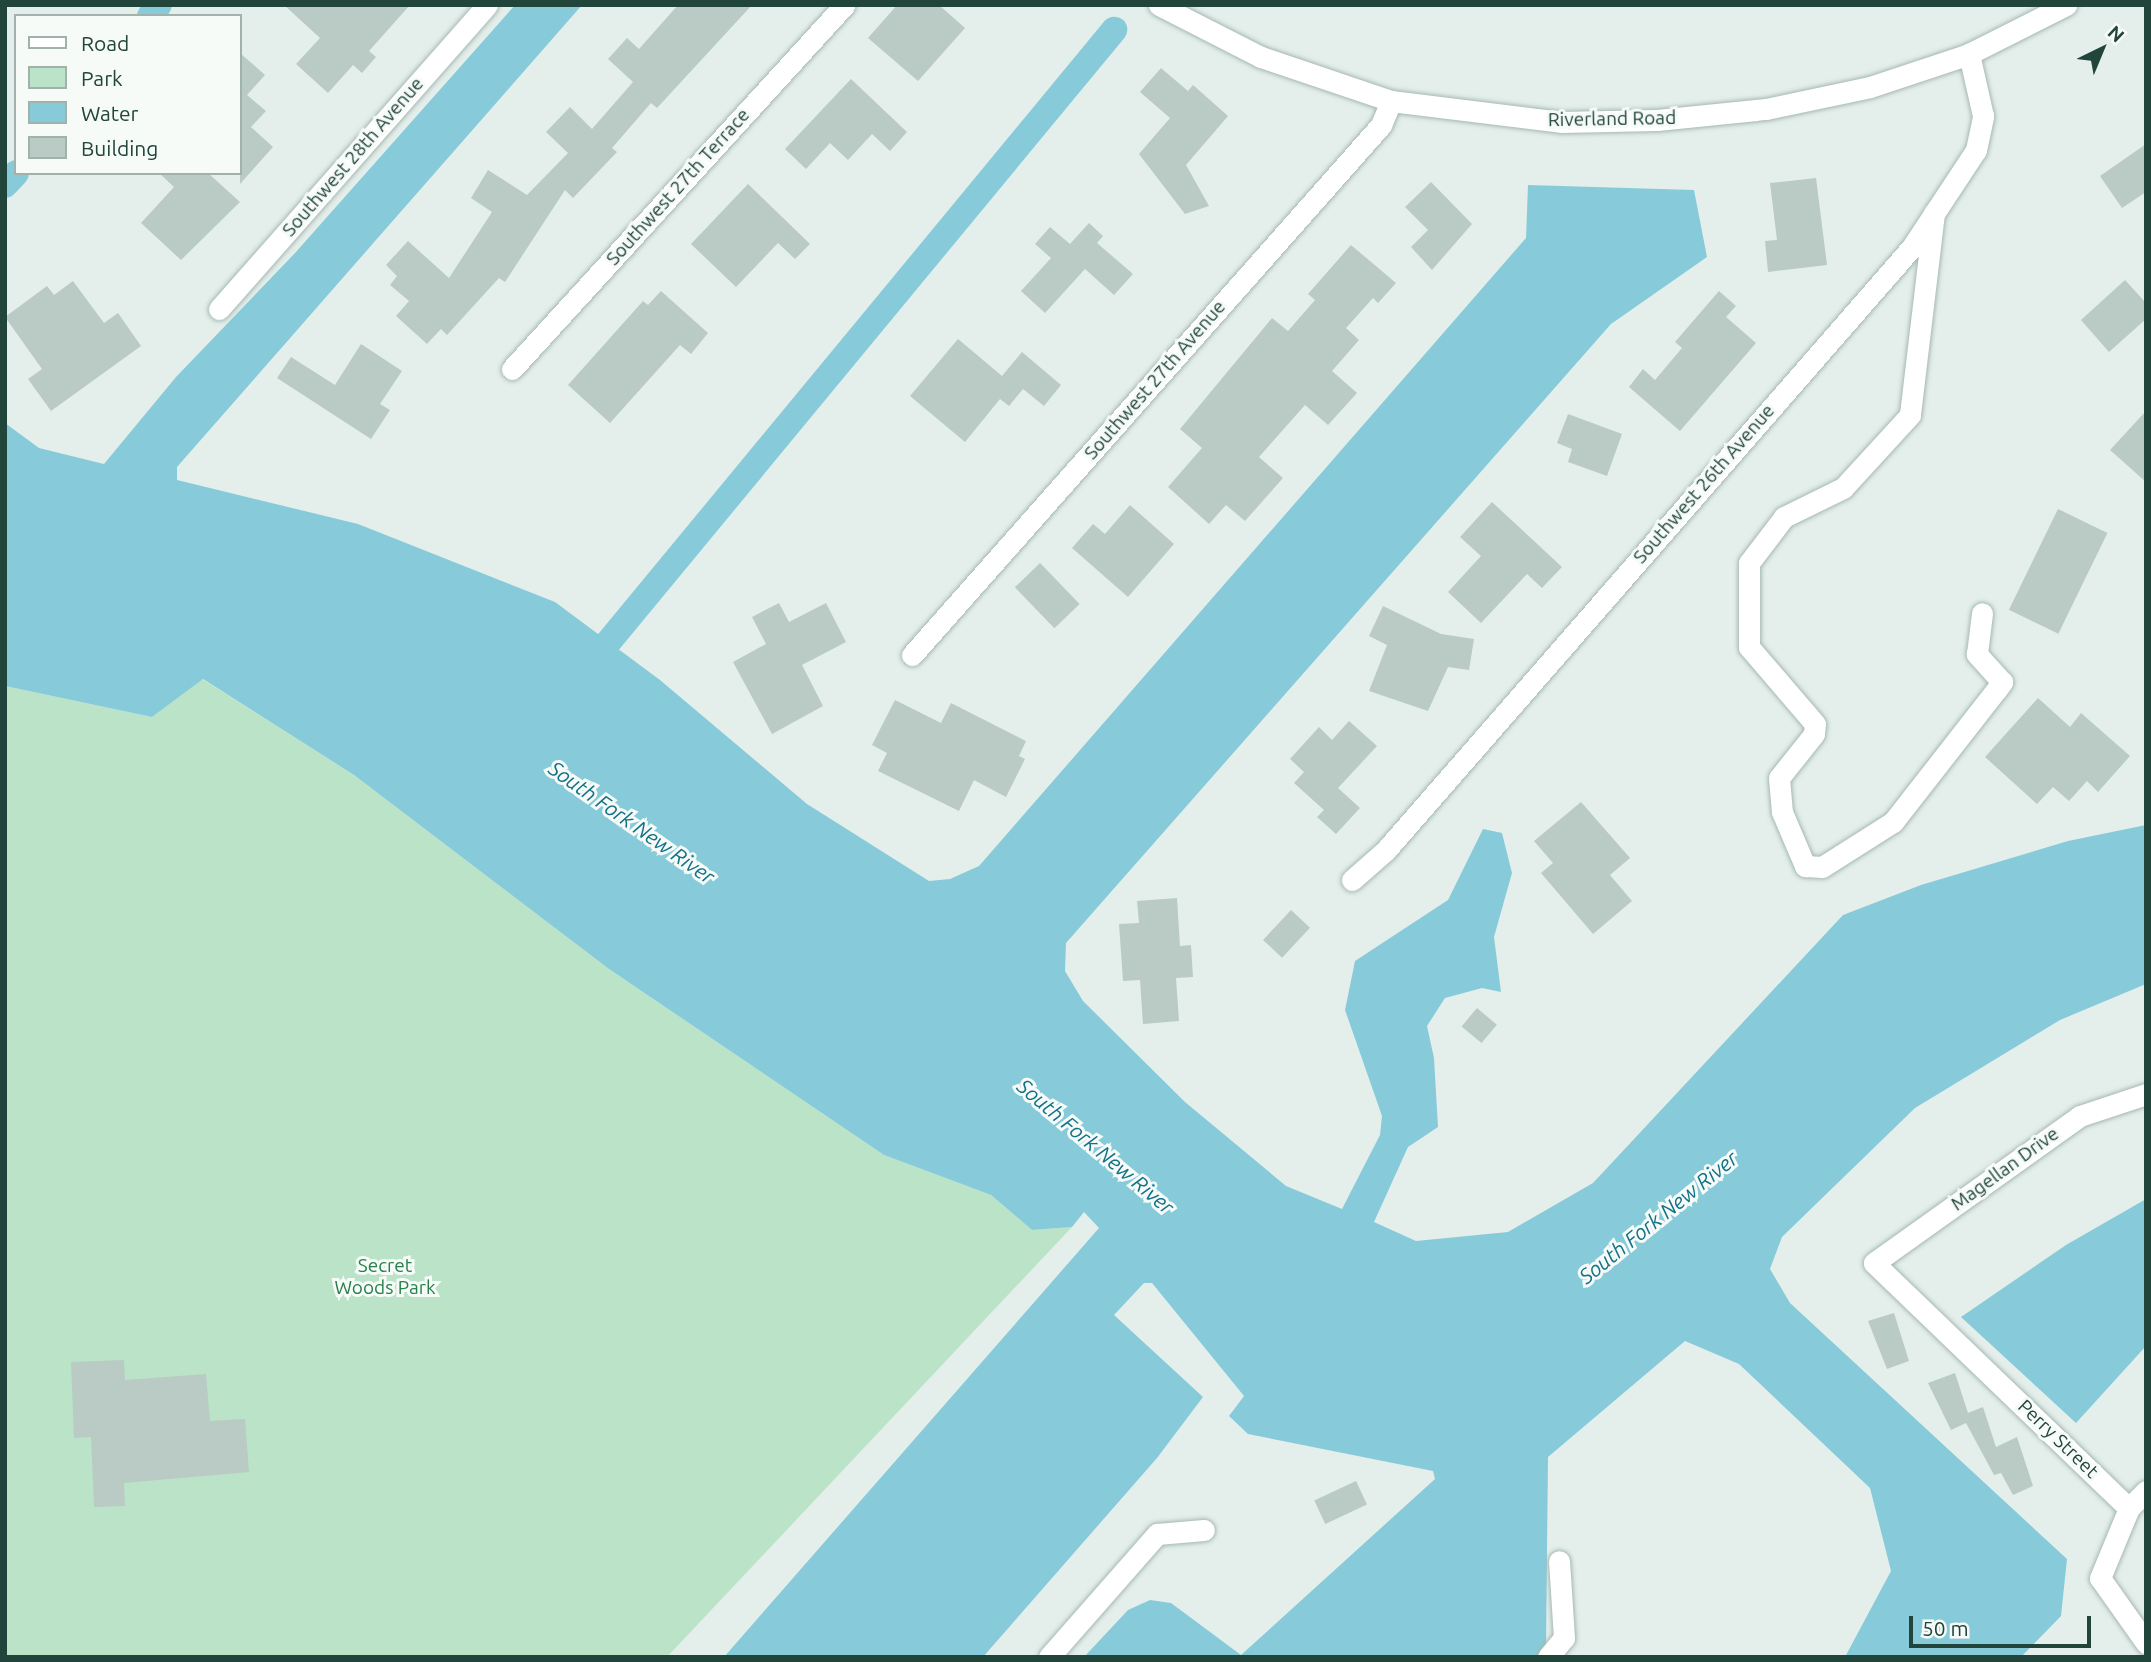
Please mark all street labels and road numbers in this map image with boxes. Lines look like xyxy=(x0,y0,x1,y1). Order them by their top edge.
street label: Southwest 28th Avenue xyxy=(278,73,428,241)
street label: Southwest 27th Terrace xyxy=(602,104,754,270)
street label: Riverland Road xyxy=(1548,106,1676,132)
street label: Southwest 27th Avenue xyxy=(1080,296,1230,464)
street label: Southwest 26th Avenue xyxy=(1629,400,1779,568)
street label: Magellan Drive xyxy=(1947,1122,2063,1216)
street label: Perry Street xyxy=(2013,1395,2103,1483)

